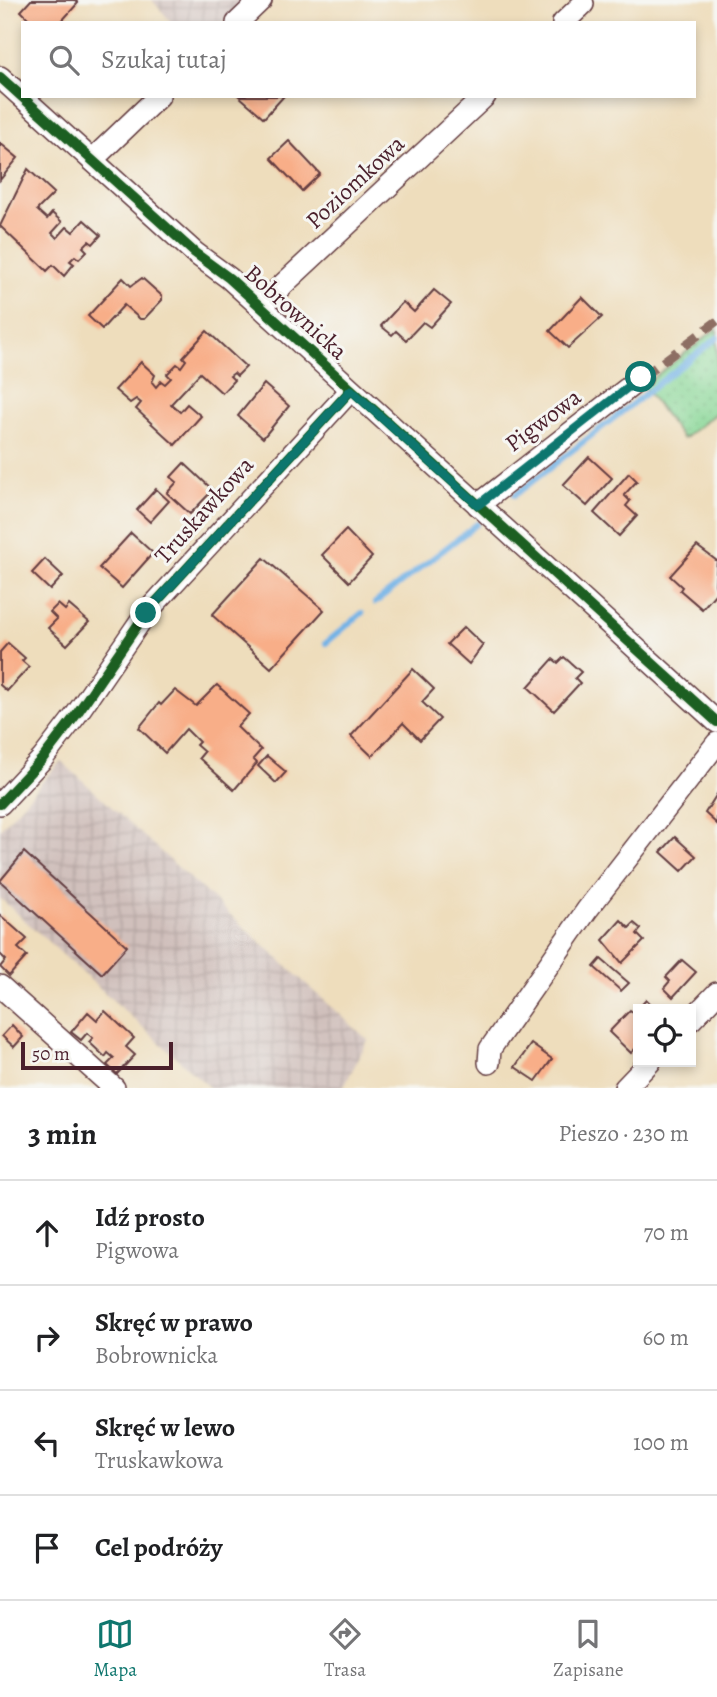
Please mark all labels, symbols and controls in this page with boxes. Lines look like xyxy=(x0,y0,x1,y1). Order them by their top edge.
search box xyxy=(21,21,696,98)
icon: search xyxy=(45,41,83,79)
text: Szukaj tutaj xyxy=(101,42,227,77)
street label: Poziomkowa xyxy=(299,127,412,236)
street label: Bobrownicka xyxy=(238,257,355,367)
route start xyxy=(625,361,656,392)
street label: Pigwowa xyxy=(498,380,588,459)
street label: Truskawkowa xyxy=(147,449,261,571)
route end xyxy=(130,597,161,628)
map controls xyxy=(633,1004,696,1067)
button: locate xyxy=(633,1004,696,1067)
scale bar xyxy=(21,1039,173,1071)
text: 50 m xyxy=(32,1041,70,1067)
text: 3 min xyxy=(28,1114,97,1154)
text: Pieszo · 230 m xyxy=(558,1118,689,1149)
text: Idź prosto xyxy=(95,1200,205,1235)
icon: ahead xyxy=(28,1214,66,1252)
text: 70 m xyxy=(643,1217,689,1248)
text: Pigwowa xyxy=(95,1235,179,1266)
text: Skręć w prawo xyxy=(95,1305,253,1340)
icon: right xyxy=(28,1319,66,1357)
text: 60 m xyxy=(642,1322,689,1353)
text: Bobrownicka xyxy=(95,1340,218,1371)
text: Skręć w lewo xyxy=(95,1410,235,1445)
icon: left xyxy=(28,1424,66,1462)
text: 100 m xyxy=(633,1427,689,1458)
text: Truskawkowa xyxy=(95,1445,223,1476)
icon: arrive xyxy=(28,1529,66,1567)
text: Cel podróży xyxy=(95,1530,223,1565)
tab: Mapa xyxy=(93,1615,137,1683)
tab: Trasa xyxy=(324,1615,366,1683)
tab: Zapisane xyxy=(553,1615,624,1683)

